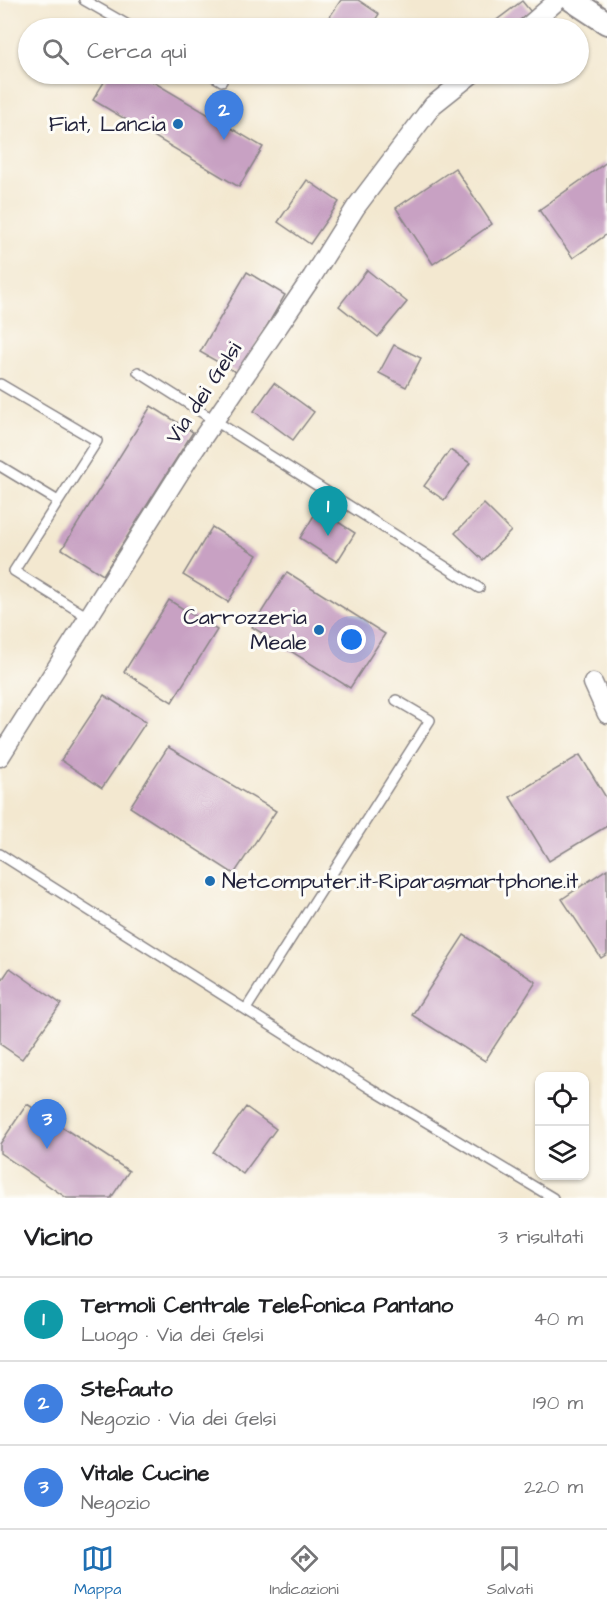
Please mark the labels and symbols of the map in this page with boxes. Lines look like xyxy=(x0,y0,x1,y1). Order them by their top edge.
pin: 2 xyxy=(204,90,244,140)
place label: Fiat, Lancia xyxy=(49,109,166,140)
marker: Fiat, Lancia xyxy=(171,117,185,131)
street label: Via dei Gelsi xyxy=(158,336,250,450)
pin: 1 xyxy=(308,486,348,536)
place label: Carrozzeria Meale xyxy=(183,602,307,658)
marker: Carrozzeria Meale xyxy=(312,623,326,637)
your location xyxy=(337,625,366,654)
place label: Netcomputer.it-Riparasmartphone.it xyxy=(222,866,579,897)
marker: Netcomputer.it-Riparasmartphone.it xyxy=(203,874,217,888)
pin: 3 xyxy=(28,1100,66,1149)

